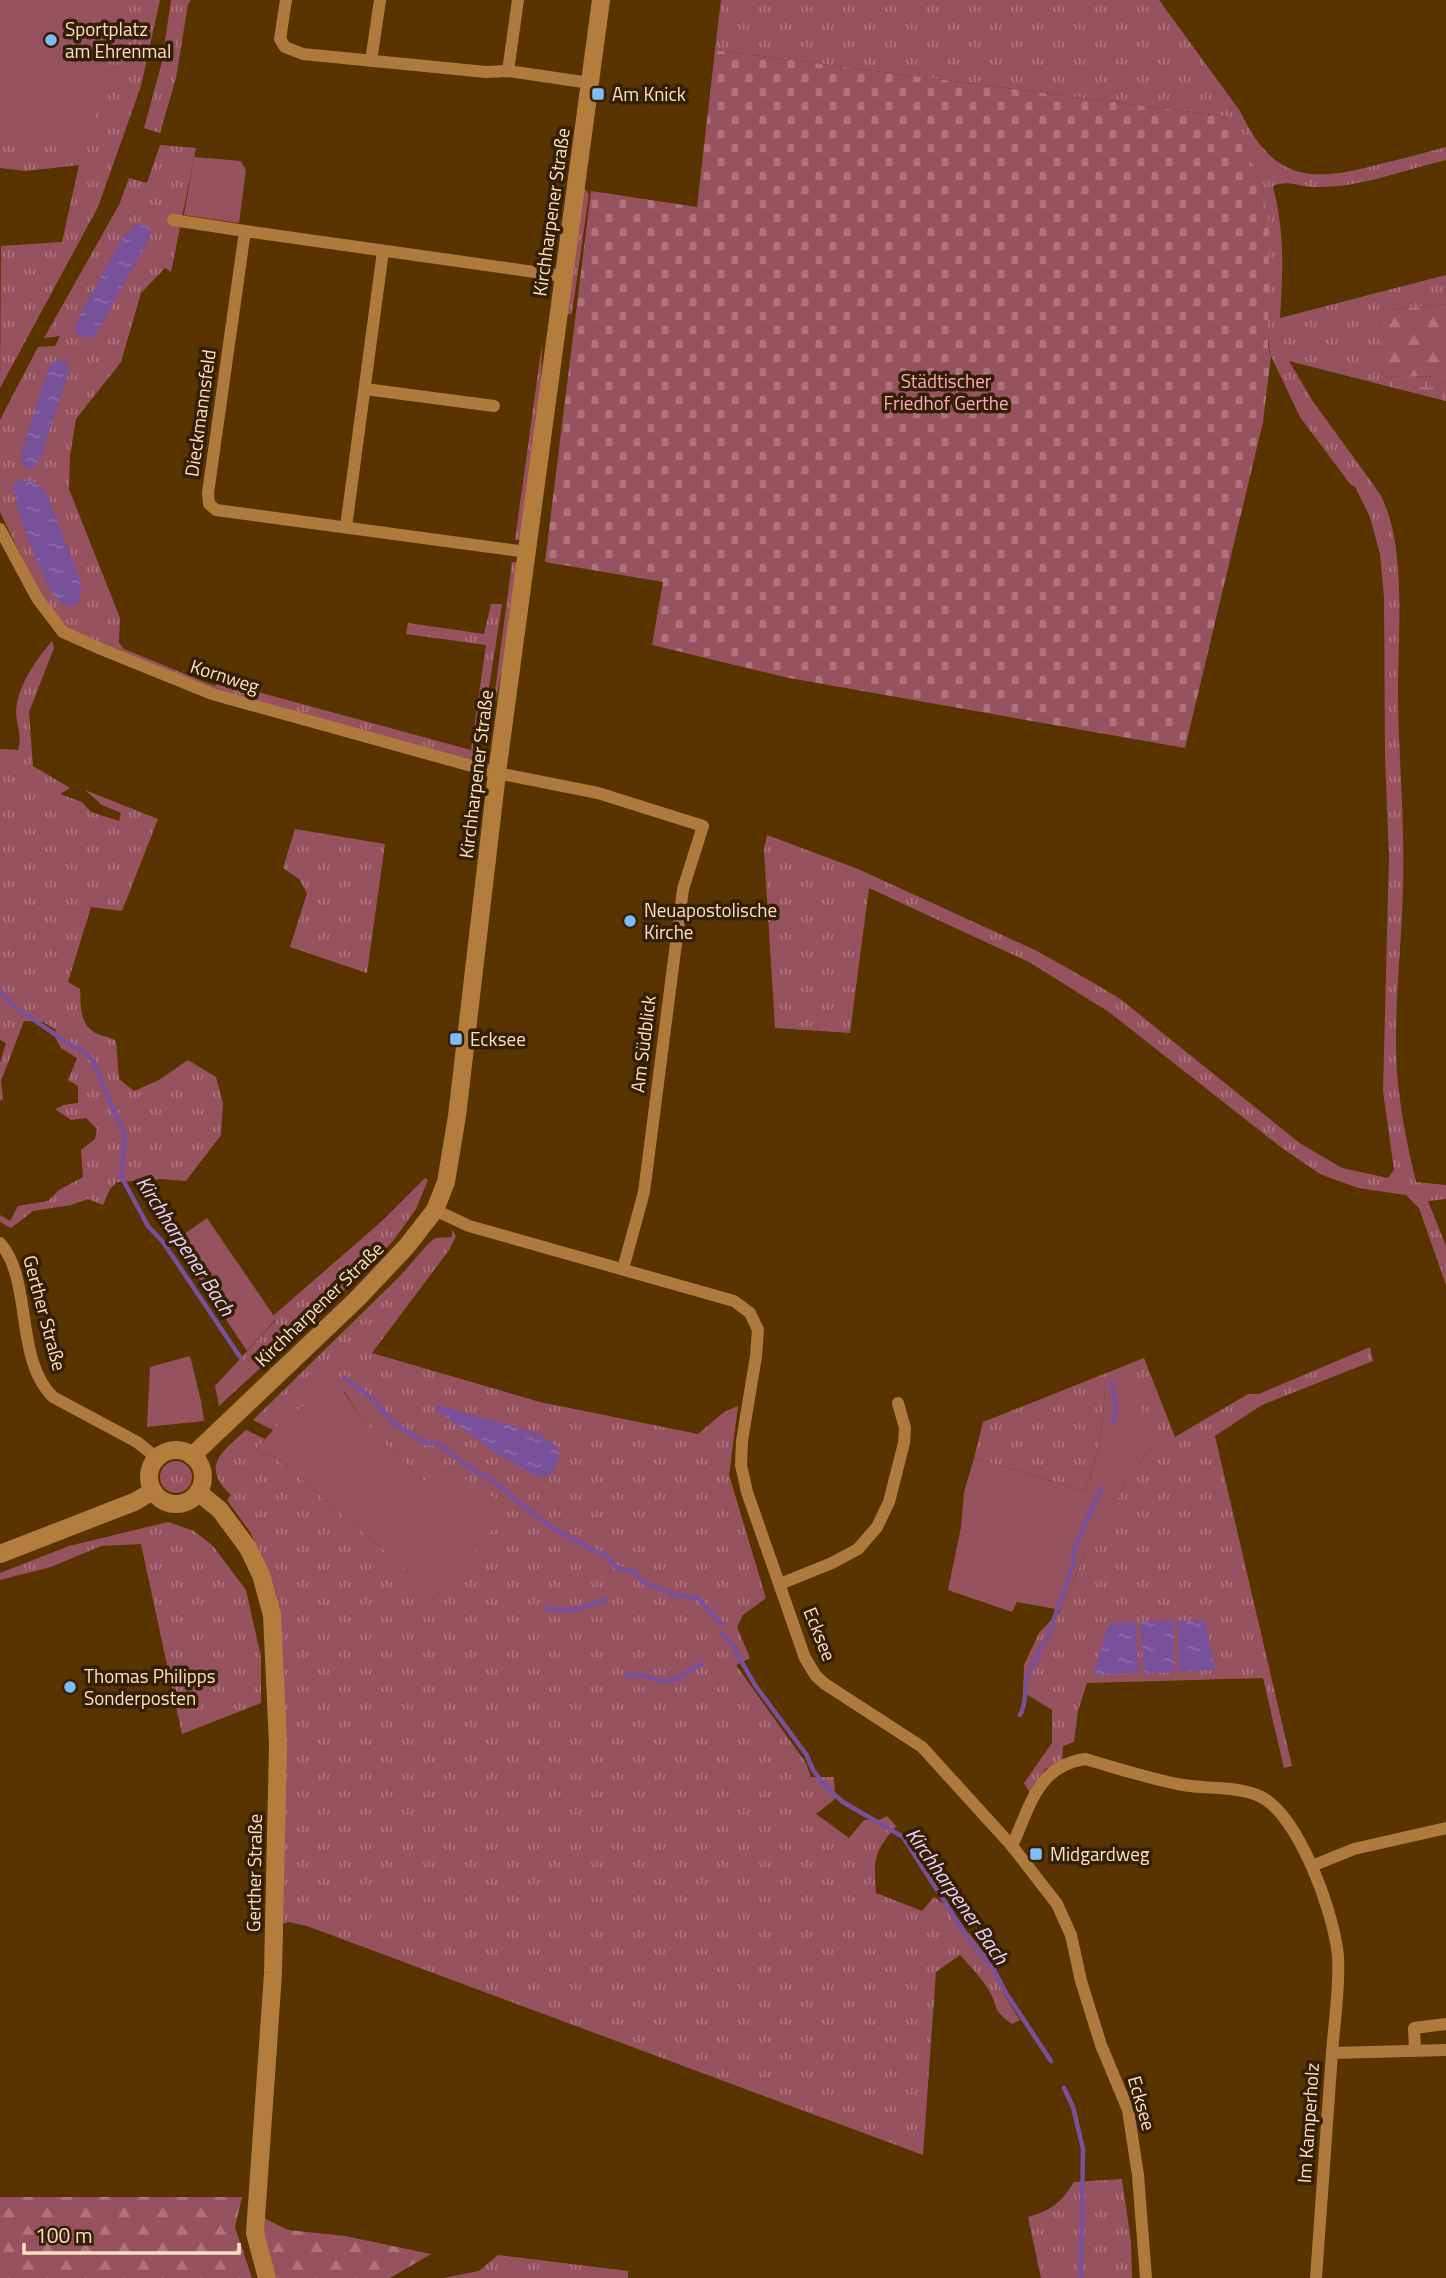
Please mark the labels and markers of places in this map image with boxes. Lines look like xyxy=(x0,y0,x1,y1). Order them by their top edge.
place label: Sportplatz am Ehrenmal xyxy=(65,14,171,65)
marker: Sportplatz am Ehrenmal xyxy=(43,32,59,48)
place label: Am Knick xyxy=(612,79,686,108)
marker: Am Knick xyxy=(590,86,606,102)
place label: Neuapostolische Kirche xyxy=(644,895,777,946)
marker: Neuapostolische Kirche xyxy=(622,913,638,929)
place label: Ecksee xyxy=(470,1024,526,1053)
marker: Ecksee xyxy=(448,1031,464,1047)
place label: Thomas Philipps Sonderposten xyxy=(84,1661,216,1712)
marker: Thomas Philipps Sonderposten xyxy=(62,1679,78,1695)
place label: Midgardweg xyxy=(1050,1839,1150,1868)
marker: Midgardweg xyxy=(1028,1846,1044,1862)

